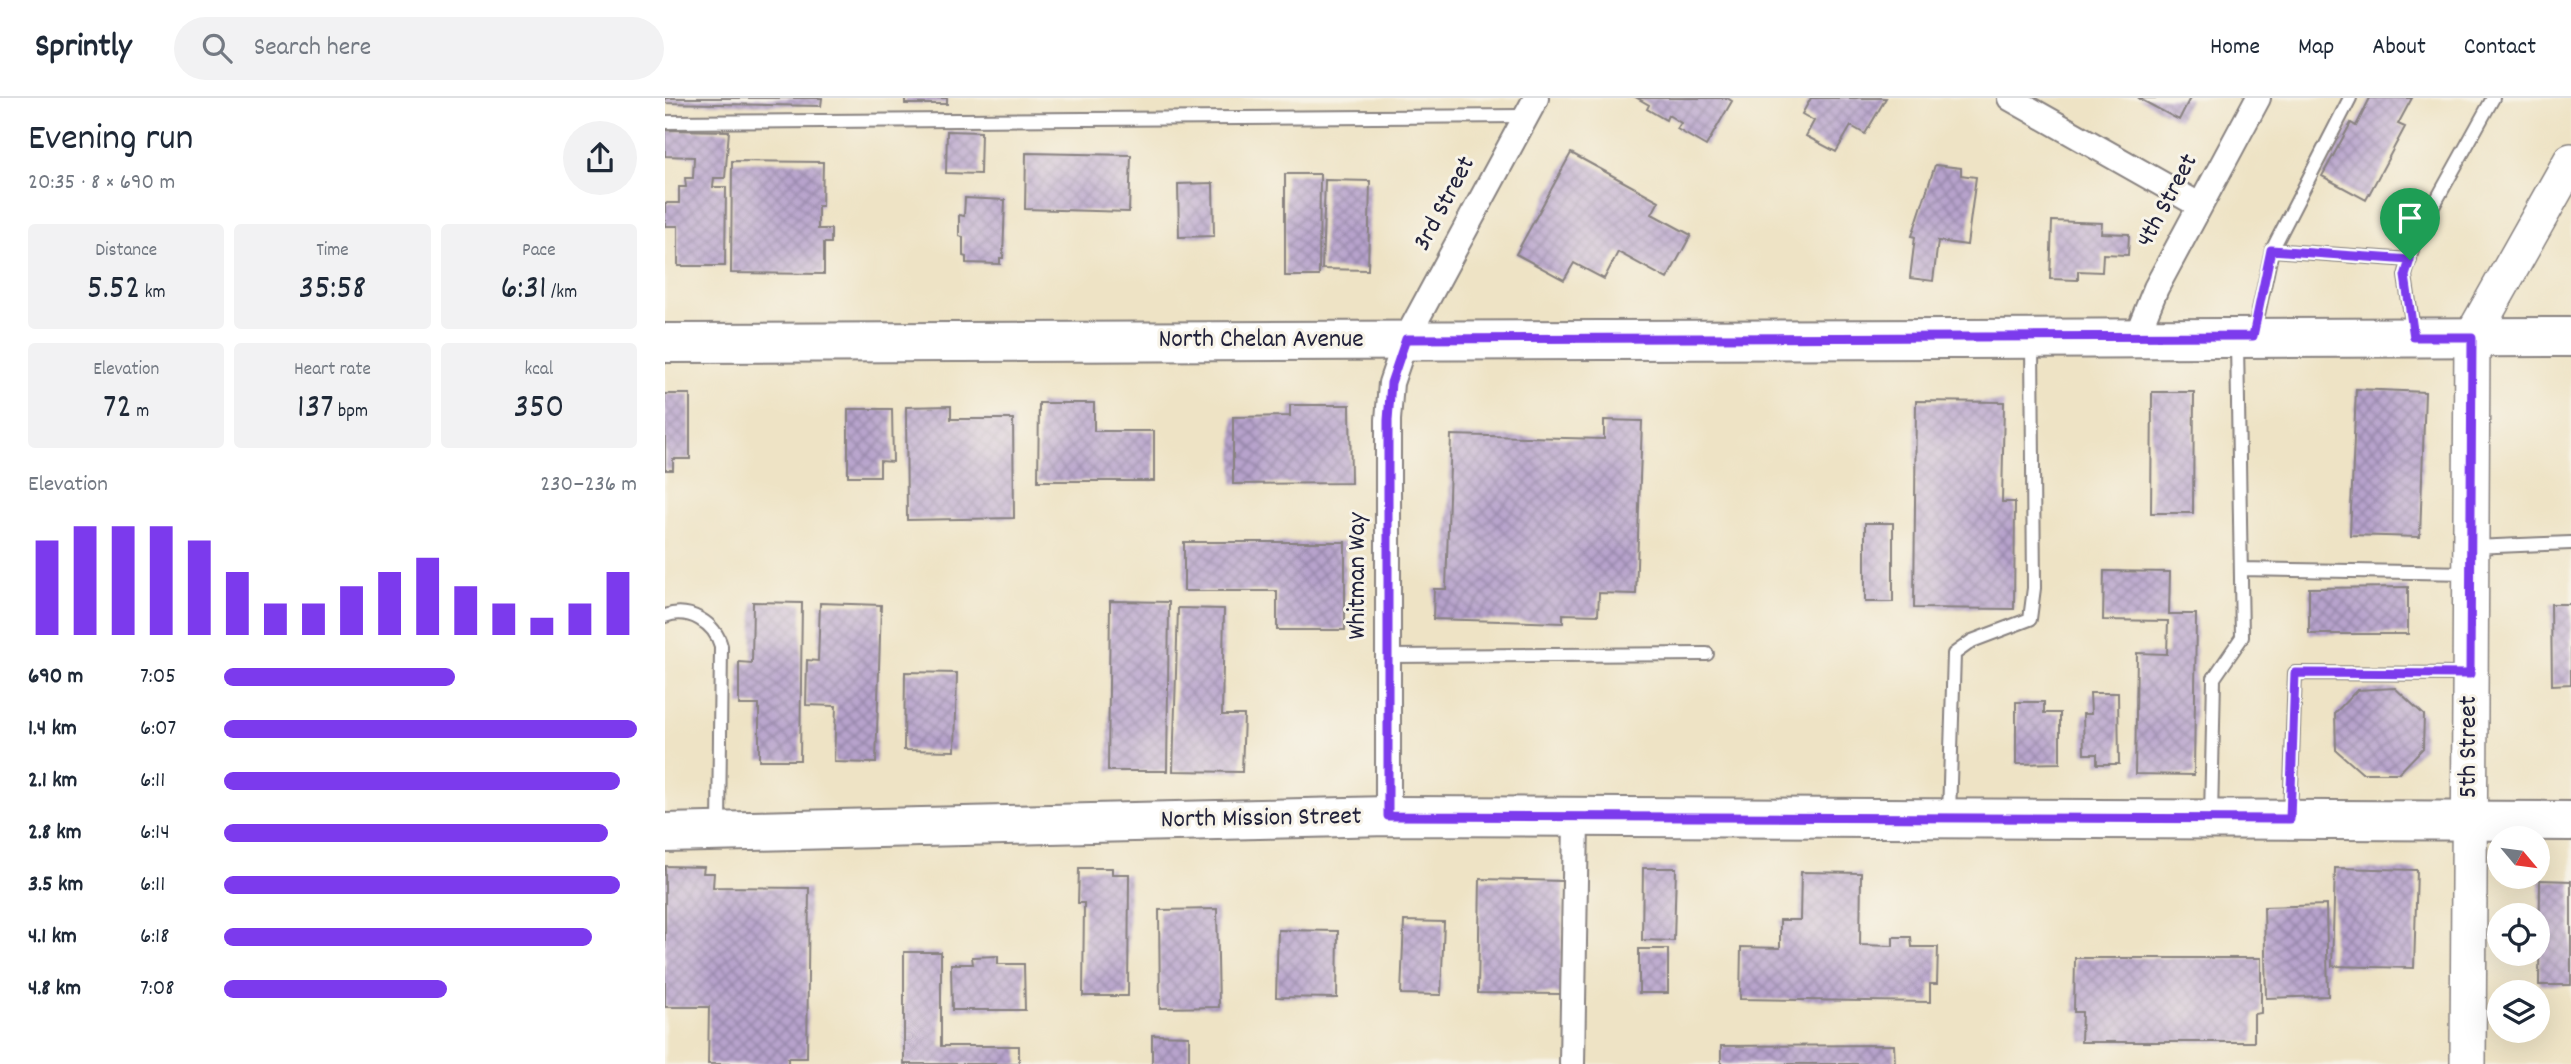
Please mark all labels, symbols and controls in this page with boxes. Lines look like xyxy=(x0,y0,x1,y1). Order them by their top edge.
search box xyxy=(174,17,664,80)
text: Sprintly xyxy=(35,25,132,72)
icon: search xyxy=(198,29,236,67)
text: Search here xyxy=(254,30,371,67)
text: Home xyxy=(2210,31,2260,65)
text: Map xyxy=(2298,31,2334,65)
text: About xyxy=(2372,31,2426,65)
text: Contact xyxy=(2464,31,2536,65)
text: Evening run xyxy=(28,113,193,168)
button: share xyxy=(563,121,637,195)
street label: 4th Street xyxy=(2128,147,2208,254)
street label: 3rd Street xyxy=(1405,150,1486,258)
text: 20:35 · 8 × 690 m xyxy=(28,167,175,200)
pin xyxy=(2380,188,2440,260)
icon: arrive xyxy=(2391,199,2429,237)
text: Distance xyxy=(95,238,157,265)
text: Time xyxy=(316,238,349,265)
text: Pace xyxy=(522,238,556,265)
text: 5.52 xyxy=(87,265,140,315)
text: 35:58 xyxy=(299,265,366,315)
text: 6:31 xyxy=(500,265,547,315)
text: km xyxy=(140,280,166,307)
text: /km xyxy=(547,280,577,307)
street label: North Chelan Avenue xyxy=(1158,322,1364,359)
text: Elevation xyxy=(93,357,159,384)
text: Heart rate xyxy=(294,357,371,384)
text: kcal xyxy=(524,357,553,384)
text: 72 xyxy=(103,384,132,434)
text: 137 xyxy=(297,384,334,434)
text: 350 xyxy=(513,384,564,434)
text: m xyxy=(132,399,149,426)
text: bpm xyxy=(334,399,368,426)
text: Elevation xyxy=(28,469,108,502)
text: 230–236 m xyxy=(540,469,637,502)
street label: Whitman Way xyxy=(1340,512,1377,639)
text: 690 m xyxy=(28,661,83,694)
text: 7:05 xyxy=(140,661,176,694)
street label: 5th Street xyxy=(2451,695,2488,798)
text: 1.4 km xyxy=(28,713,77,746)
text: 6:07 xyxy=(140,713,176,746)
text: 2.1 km xyxy=(28,765,77,798)
text: 6:11 xyxy=(140,765,165,798)
street label: North Mission Street xyxy=(1160,799,1362,839)
text: 2.8 km xyxy=(28,817,82,850)
text: 6:14 xyxy=(140,817,170,850)
north arrow xyxy=(2487,826,2550,889)
map controls xyxy=(2487,826,2550,1043)
text: 3.5 km xyxy=(28,869,83,902)
text: 6:11 xyxy=(140,869,165,902)
button: locate xyxy=(2487,903,2550,966)
text: 4.1 km xyxy=(28,921,77,954)
text: 6:18 xyxy=(140,921,169,954)
text: 4.8 km xyxy=(28,973,81,1006)
text: 7:08 xyxy=(140,973,174,1006)
button: layers xyxy=(2487,980,2550,1043)

